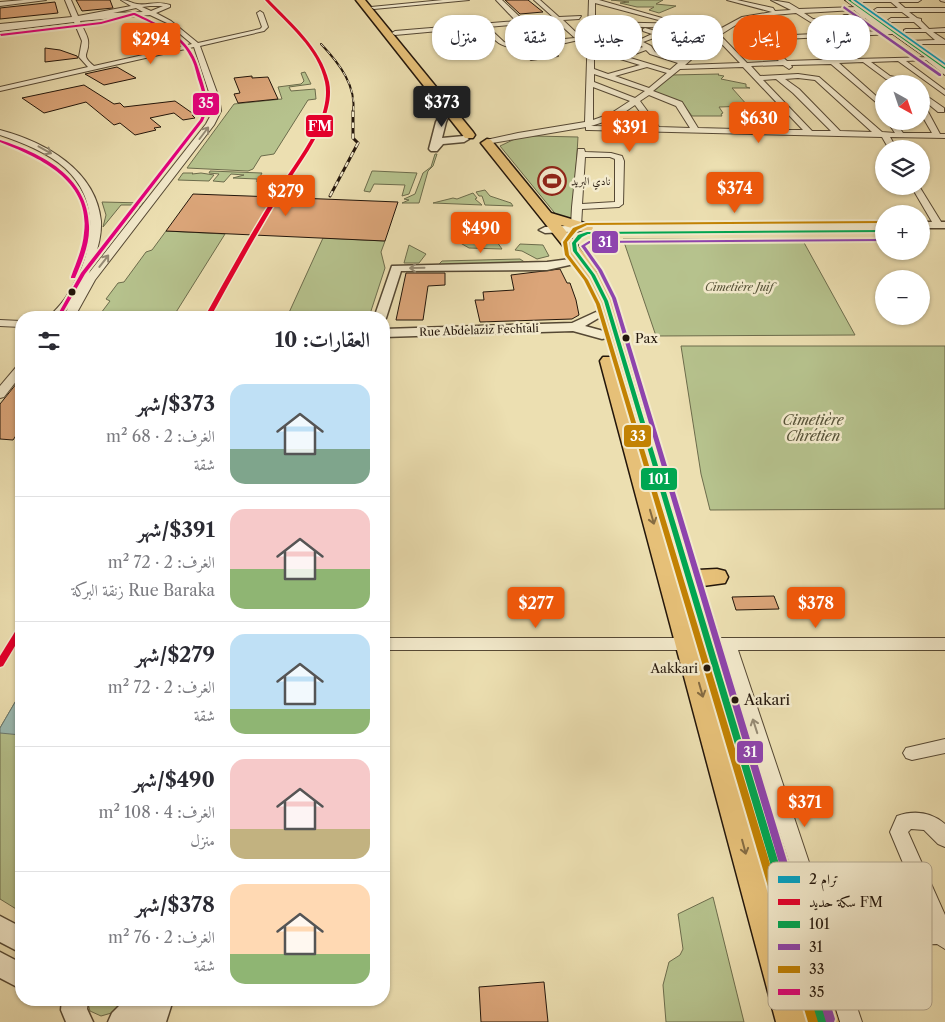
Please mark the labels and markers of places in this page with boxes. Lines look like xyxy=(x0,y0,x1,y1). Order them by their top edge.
pin: $294 xyxy=(121,22,181,65)
pin: $373 xyxy=(412,86,472,128)
pin: $630 xyxy=(729,102,789,144)
pin: $391 xyxy=(600,110,660,153)
sports icon: نادي البريد xyxy=(537,166,567,196)
pin: $374 xyxy=(705,172,765,214)
pin: $279 xyxy=(256,174,316,217)
place label: نادي البريد xyxy=(571,174,610,190)
pin: $490 xyxy=(451,212,511,254)
unlabelled marker xyxy=(67,287,77,297)
place label: Pax xyxy=(635,330,658,346)
marker: Pax xyxy=(621,333,631,343)
pin: $277 xyxy=(506,586,566,629)
pin: $378 xyxy=(786,586,846,629)
place label: Aakkari xyxy=(649,660,698,676)
marker: Aakkari xyxy=(702,663,712,673)
place label: Aakari xyxy=(743,690,791,709)
marker: Aakari xyxy=(730,695,740,705)
pin: $371 xyxy=(775,786,835,828)

